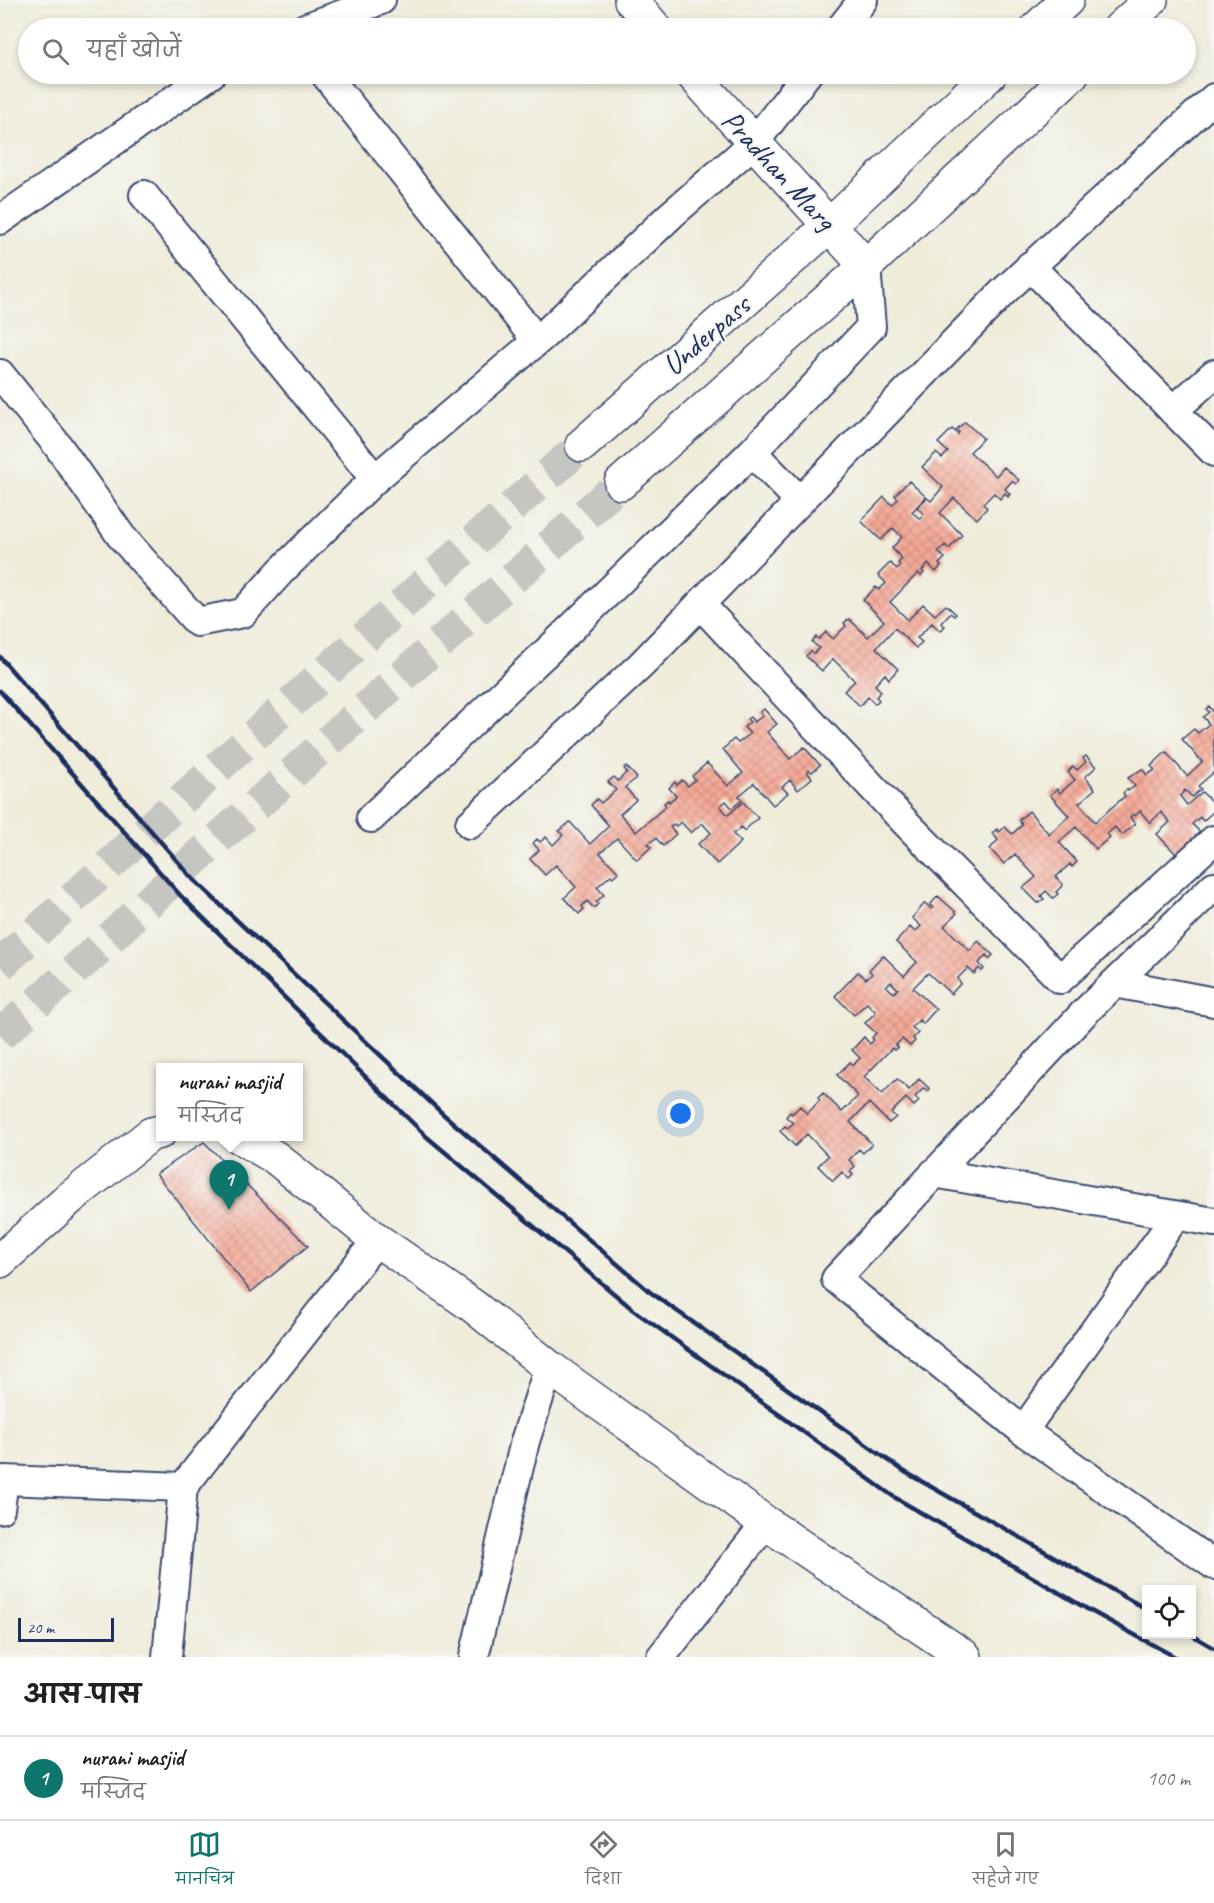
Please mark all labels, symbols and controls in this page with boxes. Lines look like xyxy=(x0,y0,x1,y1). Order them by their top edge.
search box xyxy=(18,18,1196,84)
icon: search xyxy=(39,35,72,68)
text: यहाँ खोजें xyxy=(87,36,181,64)
street label: Pradhan Marg xyxy=(714,102,846,240)
street label: Underpass xyxy=(654,285,760,384)
popup xyxy=(156,1063,303,1141)
text: nurani masjid xyxy=(178,1068,281,1096)
your location xyxy=(666,1099,695,1128)
text: मस्जिद xyxy=(178,1103,243,1128)
pin: 1 xyxy=(210,1160,248,1210)
map controls xyxy=(1142,1585,1196,1639)
button: locate xyxy=(1142,1585,1196,1639)
scale bar xyxy=(18,1615,114,1642)
text: 20 m xyxy=(27,1618,54,1638)
text: आस-पास xyxy=(24,1678,141,1711)
text: nurani masjid xyxy=(81,1744,184,1772)
text: 1 xyxy=(39,1766,48,1791)
text: 100 m xyxy=(1147,1766,1190,1791)
text: मस्जिद xyxy=(81,1779,146,1804)
tab: मानचित्र xyxy=(175,1828,234,1896)
tab: दिशा xyxy=(585,1828,621,1896)
tab: सहेजे गए xyxy=(972,1828,1039,1896)

